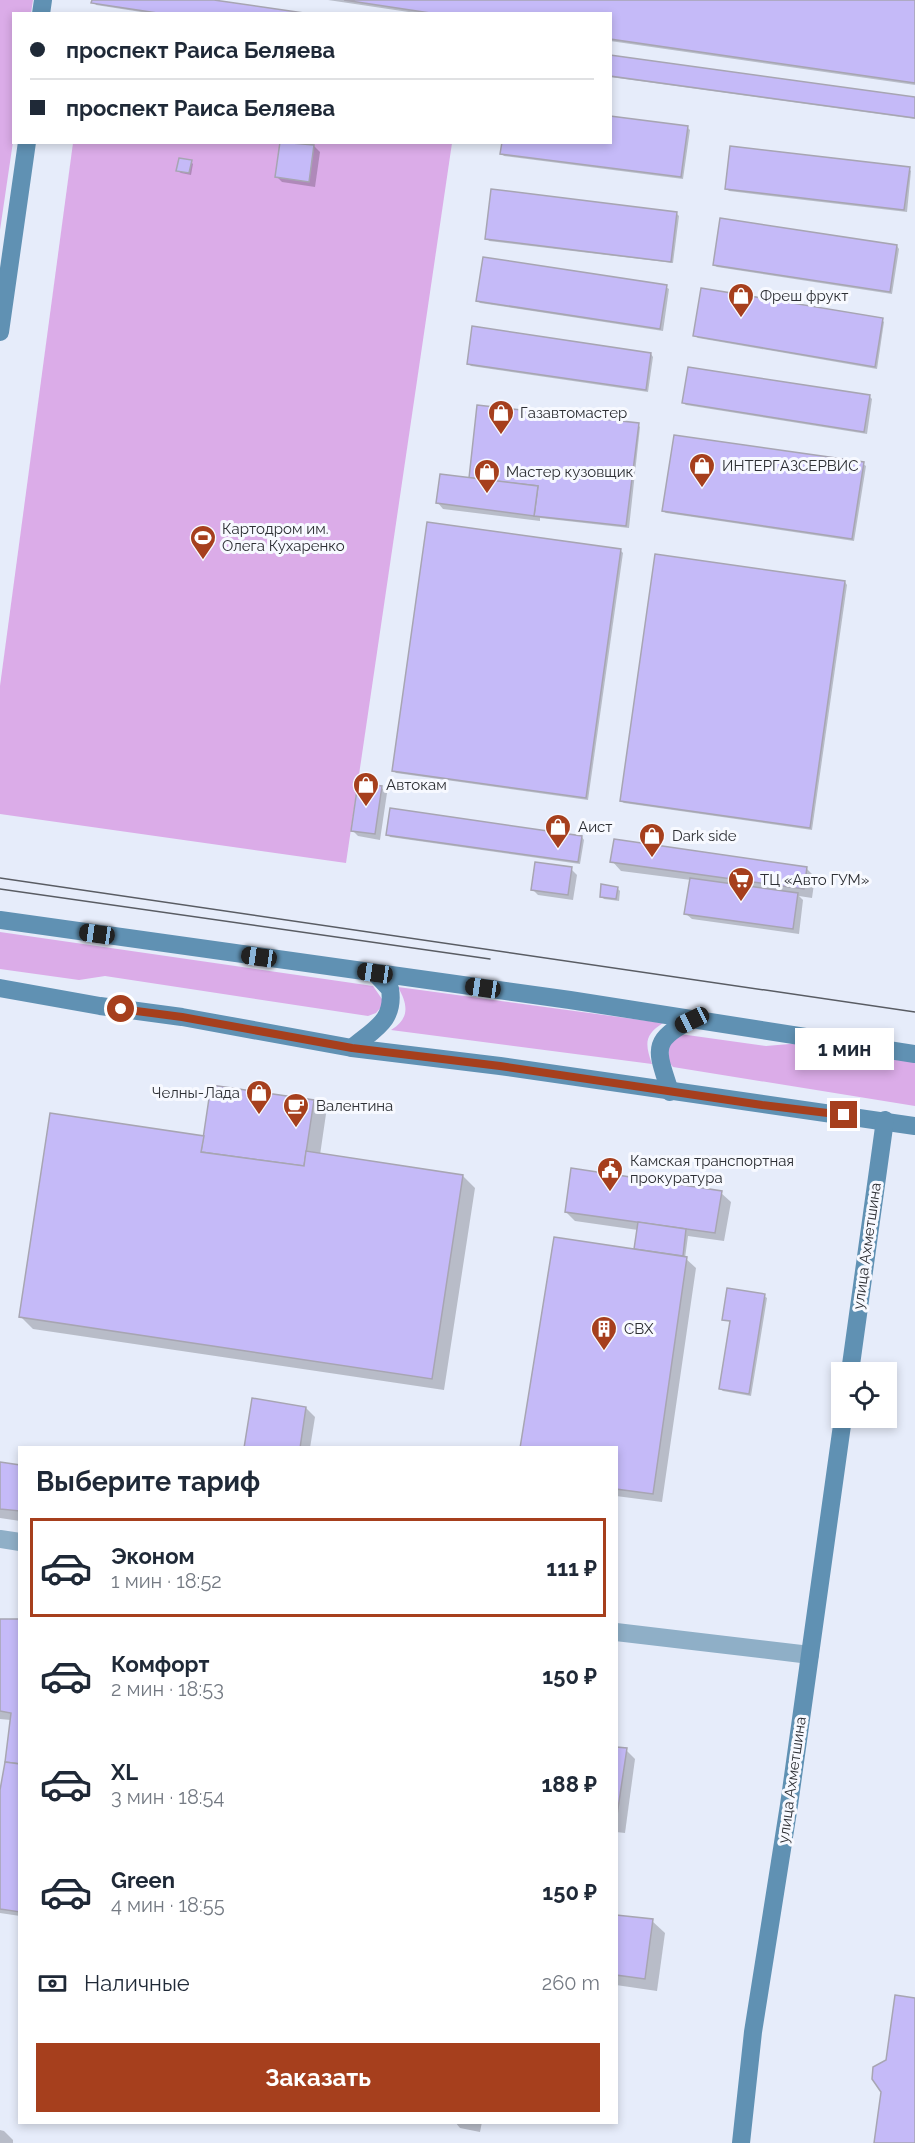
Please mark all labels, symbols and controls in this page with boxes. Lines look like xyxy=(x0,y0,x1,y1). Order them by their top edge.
text: проспект Раиса Беляева xyxy=(66,37,335,63)
text: проспект Раиса Беляева xyxy=(66,95,335,121)
shop icon: Фреш фрукт xyxy=(726,281,756,319)
place label: Фреш фрукт xyxy=(760,287,849,305)
shop icon: Газавтомастер xyxy=(486,398,516,436)
place label: Газавтомастер xyxy=(520,404,627,422)
shop icon: ИНТЕРГАЗСЕРВИС xyxy=(687,451,717,489)
shop icon: Мастер кузовщик xyxy=(472,457,502,495)
place label: ИНТЕРГАЗСЕРВИС xyxy=(722,457,859,475)
place label: Мастер кузовщик xyxy=(506,463,634,481)
place label: Картодром им. Олега Кухаренко xyxy=(222,520,345,555)
sports icon: Картодром им. Олега Кухаренко xyxy=(188,523,218,561)
shop icon: Автокам xyxy=(351,770,381,808)
place label: Автокам xyxy=(386,776,447,794)
shop icon: Аист xyxy=(543,812,573,850)
place label: Аист xyxy=(578,818,612,836)
shop icon: Dark side xyxy=(637,821,667,859)
place label: Dark side xyxy=(672,827,737,845)
supermarket icon: ТЦ «Авто ГУМ» xyxy=(726,865,756,903)
place label: ТЦ «Авто ГУМ» xyxy=(760,871,869,889)
car xyxy=(78,923,116,945)
car xyxy=(240,946,278,968)
car xyxy=(356,962,394,984)
car xyxy=(464,977,502,999)
route start xyxy=(107,995,134,1022)
car xyxy=(672,1004,712,1036)
callout: 1 мин xyxy=(794,1028,894,1070)
text: 1 мин xyxy=(818,1037,871,1061)
shop icon: Челны-Лада xyxy=(244,1078,274,1116)
place label: Челны-Лада xyxy=(152,1084,240,1102)
cafe icon: Валентина xyxy=(281,1091,311,1129)
place label: Валентина xyxy=(316,1097,393,1115)
route end xyxy=(830,1101,857,1128)
place label: Камская транспортная прокуратура xyxy=(630,1152,794,1187)
public building icon: Камская транспортная прокуратура xyxy=(595,1155,625,1193)
street label: улица Ахметшина xyxy=(849,1181,885,1311)
building icon: СВХ xyxy=(589,1314,619,1352)
place label: СВХ xyxy=(624,1320,654,1338)
map controls xyxy=(831,1362,897,1428)
button: locate xyxy=(831,1362,897,1428)
text: Выберите тариф xyxy=(36,1466,260,1497)
icon: car xyxy=(39,1541,93,1595)
text: Эконом xyxy=(111,1543,195,1569)
text: 111 ₽ xyxy=(546,1555,597,1581)
text: 1 мин · 18:52 xyxy=(111,1569,222,1593)
icon: car xyxy=(39,1649,93,1703)
text: Комфорт xyxy=(111,1651,209,1677)
text: 150 ₽ xyxy=(542,1663,597,1689)
text: 2 мин · 18:53 xyxy=(111,1677,224,1701)
street label: улица Ахметшина xyxy=(774,1715,810,1845)
icon: car xyxy=(39,1757,93,1811)
text: XL xyxy=(111,1759,138,1785)
text: 188 ₽ xyxy=(541,1771,597,1797)
text: 3 мин · 18:54 xyxy=(111,1785,224,1809)
icon: car xyxy=(39,1865,93,1919)
text: Green xyxy=(111,1867,175,1893)
text: 150 ₽ xyxy=(542,1879,597,1905)
text: 4 мин · 18:55 xyxy=(111,1893,225,1917)
icon: cash xyxy=(36,1967,69,2000)
text: Наличные xyxy=(84,1970,190,1996)
text: 260 m xyxy=(542,1971,600,1995)
button: Заказать xyxy=(36,2043,600,2112)

